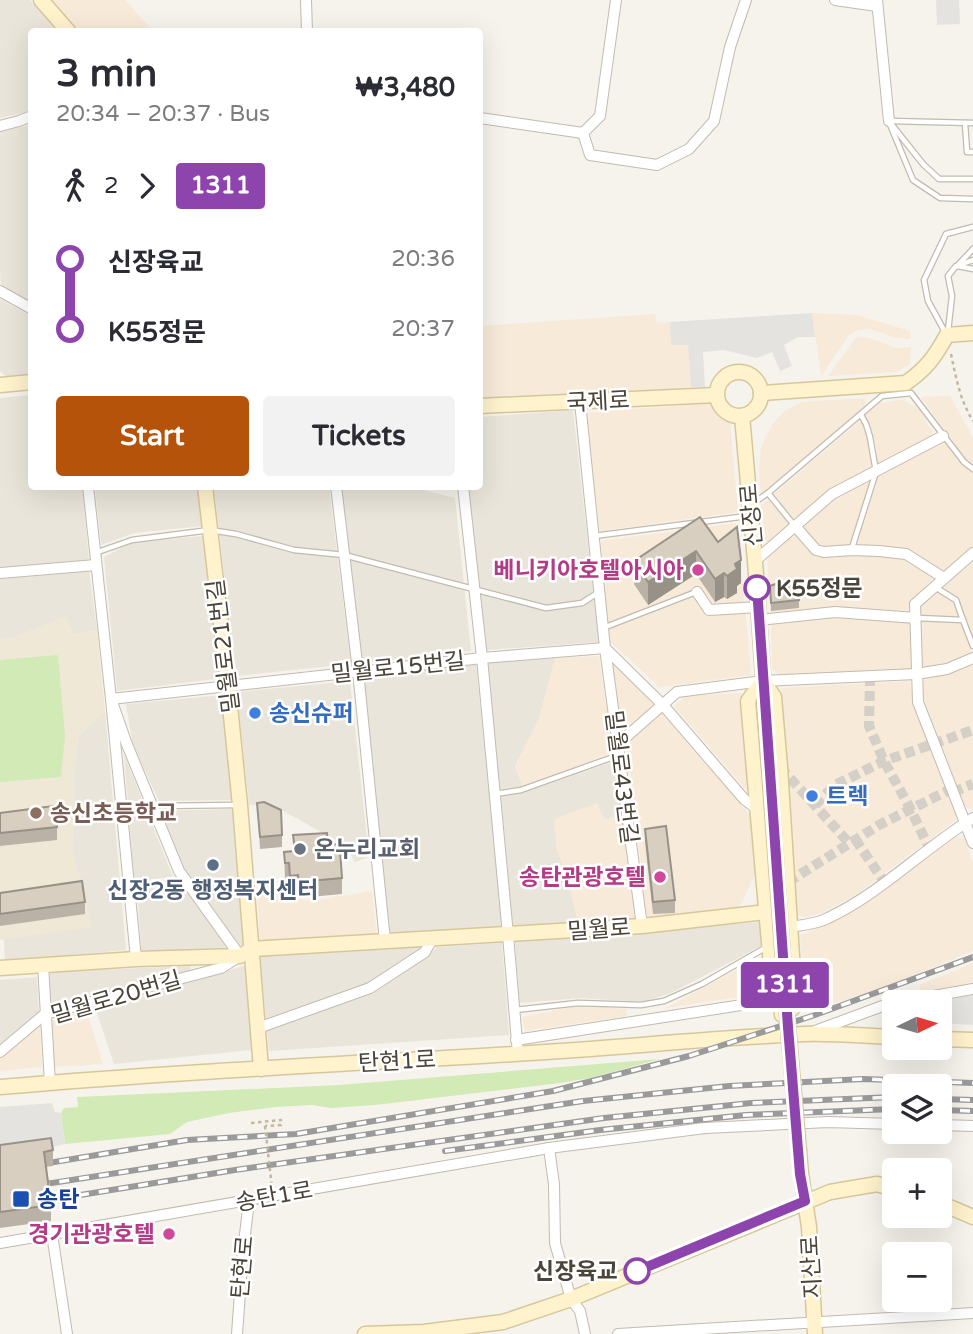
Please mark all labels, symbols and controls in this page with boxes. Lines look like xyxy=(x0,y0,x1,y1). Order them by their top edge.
text: 3 min xyxy=(56,51,157,97)
text: ₩3,480 xyxy=(355,72,455,103)
text: 20:34 – 20:37 · Bus xyxy=(56,100,270,128)
icon: walk xyxy=(56,167,94,205)
icon: forward xyxy=(128,167,166,205)
text: 1311 xyxy=(190,171,251,200)
text: 2 xyxy=(104,172,118,200)
text: 20:36 xyxy=(391,245,455,273)
text: 신장육교 xyxy=(108,247,204,278)
text: 20:37 xyxy=(391,315,455,343)
text: K55정문 xyxy=(108,317,206,348)
street label: 국제로 xyxy=(566,386,630,418)
button: Start xyxy=(56,396,249,476)
button: Tickets xyxy=(263,396,455,476)
street label: 신장로 xyxy=(735,482,769,548)
place label: 베니키아호텔아시아 xyxy=(494,557,684,585)
marker: 베니키아호텔아시아 xyxy=(690,562,706,578)
marker: K55정문 xyxy=(744,575,770,601)
place label: K55정문 xyxy=(776,575,863,603)
street label: 밀월로21번길 xyxy=(202,577,246,714)
street label: 밀월로15번길 xyxy=(330,647,467,689)
place label: 송신슈퍼 xyxy=(269,700,354,728)
marker: 송신슈퍼 xyxy=(247,705,263,721)
street label: 밀월로43번길 xyxy=(599,709,643,846)
place label: 트렉 xyxy=(826,783,868,811)
marker: 트렉 xyxy=(804,788,820,804)
place label: 송신초등학교 xyxy=(50,800,177,828)
marker: 송신초등학교 xyxy=(28,805,44,821)
place label: 온누리교회 xyxy=(314,836,420,864)
marker: 온누리교회 xyxy=(292,841,308,857)
marker: 신장2동 행정복지센터 xyxy=(205,857,221,873)
place label: 송탄관광호텔 xyxy=(519,864,646,892)
marker: 송탄관광호텔 xyxy=(652,869,668,885)
place label: 신장2동 행정복지센터 xyxy=(108,877,318,905)
street label: 밀월로 xyxy=(566,914,632,946)
line badge: 1311 xyxy=(736,962,834,1008)
street label: 밀월로20번길 xyxy=(48,966,185,1030)
text: 1311 xyxy=(755,970,815,999)
north arrow xyxy=(882,990,952,1060)
map controls xyxy=(882,990,952,1312)
street label: 탄현1로 xyxy=(357,1046,437,1078)
button: layers xyxy=(882,1074,952,1144)
button: + xyxy=(882,1158,952,1228)
street label: 송탄1로 xyxy=(233,1176,315,1218)
place label: 송탄 xyxy=(37,1186,79,1214)
marker: 송탄 xyxy=(11,1189,31,1209)
place label: 경기관광호텔 xyxy=(28,1221,155,1249)
marker: 경기관광호텔 xyxy=(161,1226,177,1242)
street label: 탄현로 xyxy=(226,1234,260,1300)
street label: 지산로 xyxy=(796,1235,828,1299)
button: − xyxy=(882,1242,952,1312)
place label: 신장육교 xyxy=(533,1258,618,1286)
marker: 신장육교 xyxy=(624,1258,650,1284)

